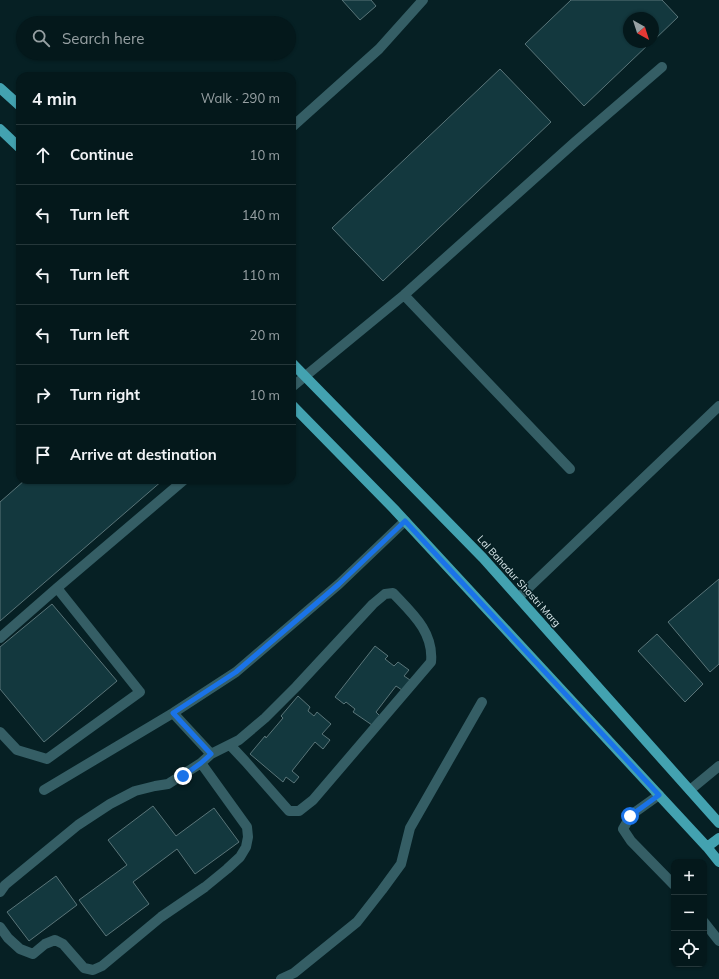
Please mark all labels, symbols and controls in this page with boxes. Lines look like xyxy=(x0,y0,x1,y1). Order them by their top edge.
north arrow xyxy=(623,12,659,48)
search box xyxy=(16,16,296,60)
icon: search xyxy=(30,27,52,49)
text: Search here xyxy=(62,29,144,48)
text: 4 min xyxy=(32,88,77,109)
text: Walk · 290 m xyxy=(201,90,280,106)
icon: ahead xyxy=(32,144,54,166)
text: Continue xyxy=(70,145,133,164)
text: 10 m xyxy=(250,147,280,163)
icon: left xyxy=(32,204,54,226)
text: Turn left xyxy=(70,205,129,224)
text: 140 m xyxy=(242,207,280,223)
icon: left xyxy=(32,264,54,286)
text: Turn left xyxy=(70,265,129,284)
text: 110 m xyxy=(242,267,280,283)
icon: left xyxy=(32,324,54,346)
text: Turn left xyxy=(70,325,129,344)
text: 20 m xyxy=(250,327,280,343)
icon: right xyxy=(32,384,54,406)
text: Turn right xyxy=(70,385,140,404)
text: 10 m xyxy=(250,387,280,403)
icon: arrive xyxy=(32,444,54,466)
text: Arrive at destination xyxy=(70,445,217,464)
street label: Lal Bahadur Shastri Marg xyxy=(475,533,563,629)
route end xyxy=(174,767,192,785)
route start xyxy=(621,807,639,825)
map controls xyxy=(671,859,707,967)
button: + xyxy=(671,859,707,895)
button: − xyxy=(671,895,707,931)
button: locate xyxy=(671,931,707,967)

